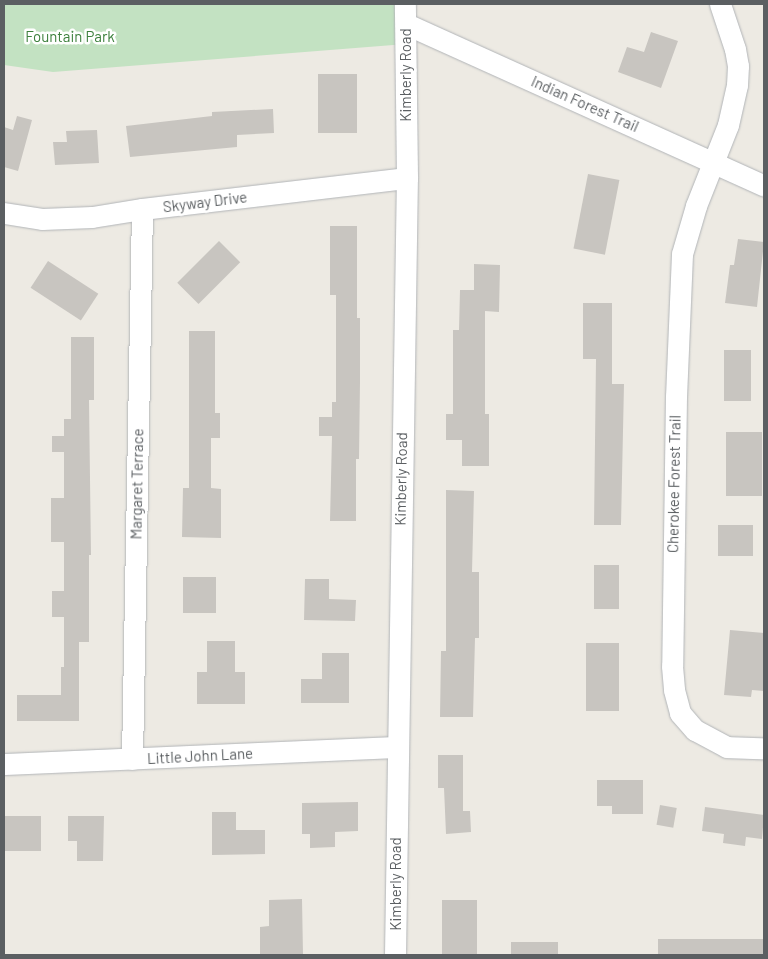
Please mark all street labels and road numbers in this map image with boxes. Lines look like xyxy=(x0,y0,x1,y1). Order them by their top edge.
street label: Kimberly Road xyxy=(397,28,415,122)
street label: Indian Forest Trail xyxy=(528,72,642,136)
street label: Skyway Drive xyxy=(162,188,248,216)
street label: Cherokee Forest Trail xyxy=(664,415,684,553)
street label: Margaret Terrace xyxy=(127,428,147,540)
street label: Kimberly Road xyxy=(391,432,411,526)
street label: Little John Lane xyxy=(147,744,253,768)
street label: Kimberly Road xyxy=(387,837,405,931)

